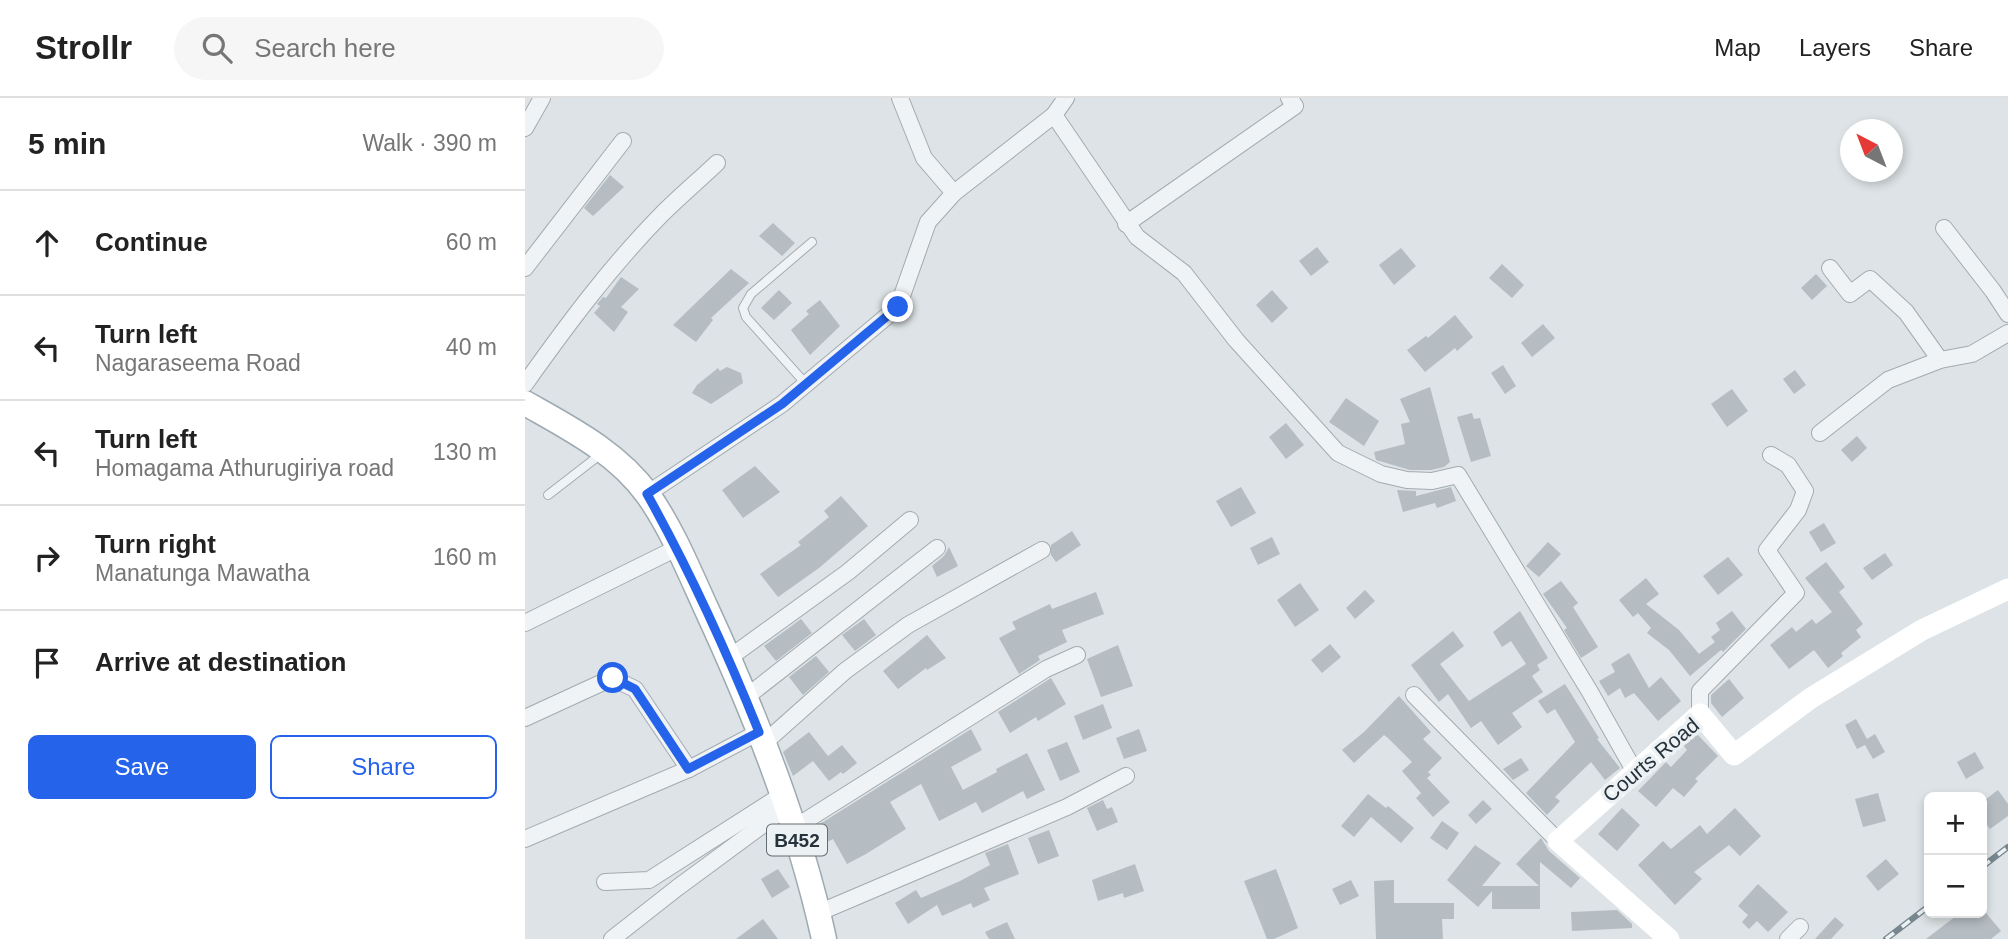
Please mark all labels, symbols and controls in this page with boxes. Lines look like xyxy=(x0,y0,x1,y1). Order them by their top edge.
search box xyxy=(174,17,664,80)
text: Strollr xyxy=(35,29,132,66)
icon: search xyxy=(198,29,236,67)
text: Search here xyxy=(254,33,396,63)
text: Map xyxy=(1714,34,1761,61)
text: Layers xyxy=(1799,34,1871,61)
text: Share xyxy=(1909,34,1973,61)
north arrow xyxy=(1840,119,1903,182)
text: 5 min xyxy=(28,127,106,160)
text: Walk · 390 m xyxy=(362,130,497,156)
icon: ahead xyxy=(28,224,66,262)
text: Continue xyxy=(95,227,208,257)
text: 60 m xyxy=(446,229,497,255)
route end xyxy=(882,291,913,322)
text: Turn left xyxy=(95,319,197,349)
icon: left xyxy=(28,329,66,367)
text: 40 m xyxy=(446,334,497,360)
text: Nagaraseema Road xyxy=(95,350,301,376)
text: Turn left xyxy=(95,424,197,454)
icon: left xyxy=(28,434,66,472)
text: 130 m xyxy=(433,439,497,465)
text: Homagama Athurugiriya road xyxy=(95,455,394,481)
text: Turn right xyxy=(95,529,216,559)
icon: right xyxy=(28,539,66,577)
text: 160 m xyxy=(433,544,497,570)
text: Manatunga Mawatha xyxy=(95,560,310,586)
icon: arrive xyxy=(28,644,66,682)
text: Arrive at destination xyxy=(95,647,346,677)
route start xyxy=(597,662,628,693)
street label: Courts Road xyxy=(1598,713,1703,806)
button: Save xyxy=(28,735,256,799)
button: Share xyxy=(270,735,497,799)
map controls xyxy=(1924,792,1987,918)
button: + xyxy=(1924,792,1987,855)
road number: B452 xyxy=(767,824,827,856)
button: − xyxy=(1924,855,1987,918)

